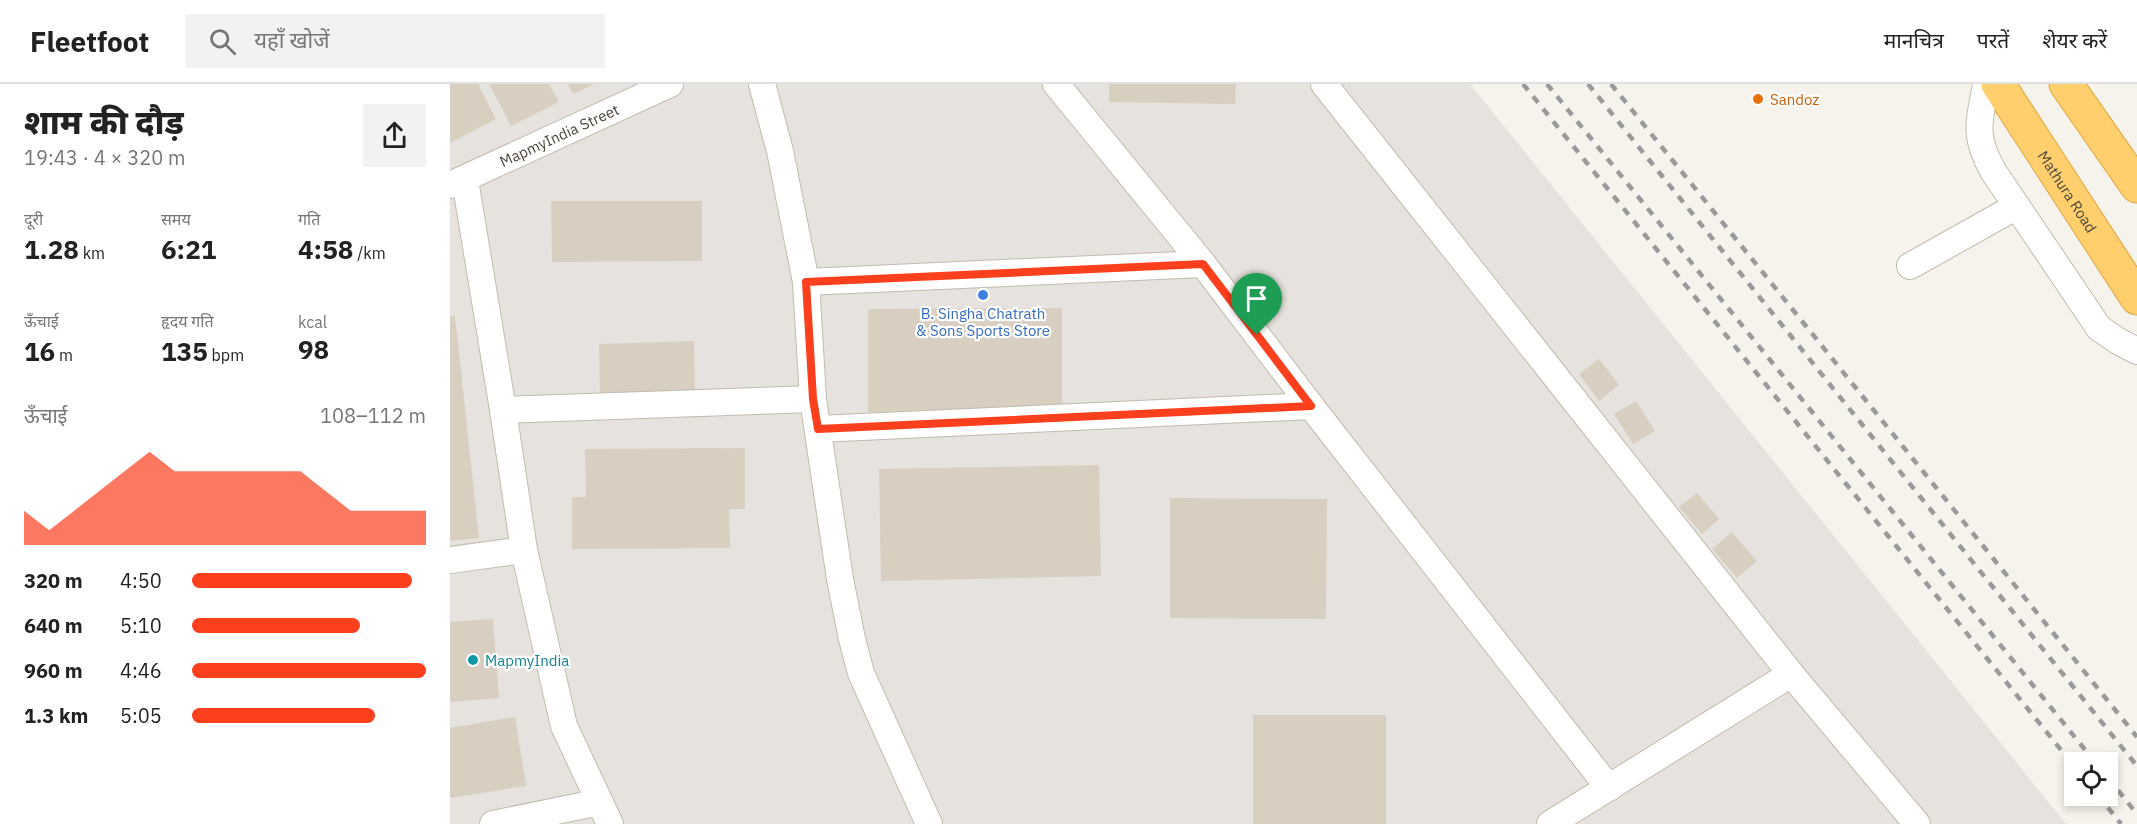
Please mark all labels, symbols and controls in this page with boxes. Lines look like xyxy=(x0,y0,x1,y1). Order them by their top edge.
search box xyxy=(185,14,605,68)
text: Fleetfoot xyxy=(30,23,149,60)
icon: search xyxy=(206,25,239,58)
text: यहाँ खोजें xyxy=(254,25,330,54)
text: मानचित्र xyxy=(1884,26,1944,54)
text: परतें xyxy=(1977,26,2009,54)
text: शेयर करें xyxy=(2042,26,2107,54)
place label: Sandoz xyxy=(1770,90,1819,109)
marker: Sandoz xyxy=(1751,92,1765,106)
street label: MapmyIndia Street xyxy=(496,99,622,171)
text: शाम की दौड़ xyxy=(24,100,184,143)
button: share xyxy=(363,104,426,167)
text: 19:43 · 4 × 320 m xyxy=(24,144,185,171)
street label: Mathura Road xyxy=(2034,147,2101,236)
text: दूरी xyxy=(24,209,43,229)
text: समय xyxy=(161,209,191,229)
text: गति xyxy=(298,209,320,229)
text: 1.28 xyxy=(24,232,79,266)
text: 6:21 xyxy=(161,232,216,266)
text: 4:58 xyxy=(298,232,353,266)
text: km xyxy=(79,243,105,263)
text: /km xyxy=(353,243,386,263)
pin xyxy=(1231,273,1282,335)
icon: arrive xyxy=(1240,282,1273,315)
marker: B. Singha Chatrath & Sons Sports Store xyxy=(976,288,990,302)
place label: B. Singha Chatrath & Sons Sports Store xyxy=(916,304,1050,340)
text: ऊँचाई xyxy=(24,311,59,331)
text: हृदय गति xyxy=(161,311,214,331)
text: kcal xyxy=(298,312,327,332)
text: 98 xyxy=(298,332,329,366)
text: 16 xyxy=(24,334,55,368)
text: 135 xyxy=(161,334,208,368)
text: m xyxy=(55,345,73,365)
text: bpm xyxy=(208,345,244,365)
text: ऊँचाई xyxy=(24,402,67,429)
text: 108–112 m xyxy=(320,402,426,429)
text: 320 m xyxy=(24,567,83,594)
text: 4:50 xyxy=(120,567,162,594)
text: 640 m xyxy=(24,612,83,639)
text: 5:10 xyxy=(120,612,162,639)
place label: MapmyIndia xyxy=(485,651,569,670)
marker: MapmyIndia xyxy=(466,653,480,667)
text: 960 m xyxy=(24,657,83,684)
text: 4:46 xyxy=(120,657,162,684)
text: 1.3 km xyxy=(24,702,88,729)
text: 5:05 xyxy=(120,702,162,729)
map controls xyxy=(2064,752,2118,806)
button: locate xyxy=(2064,752,2118,806)

